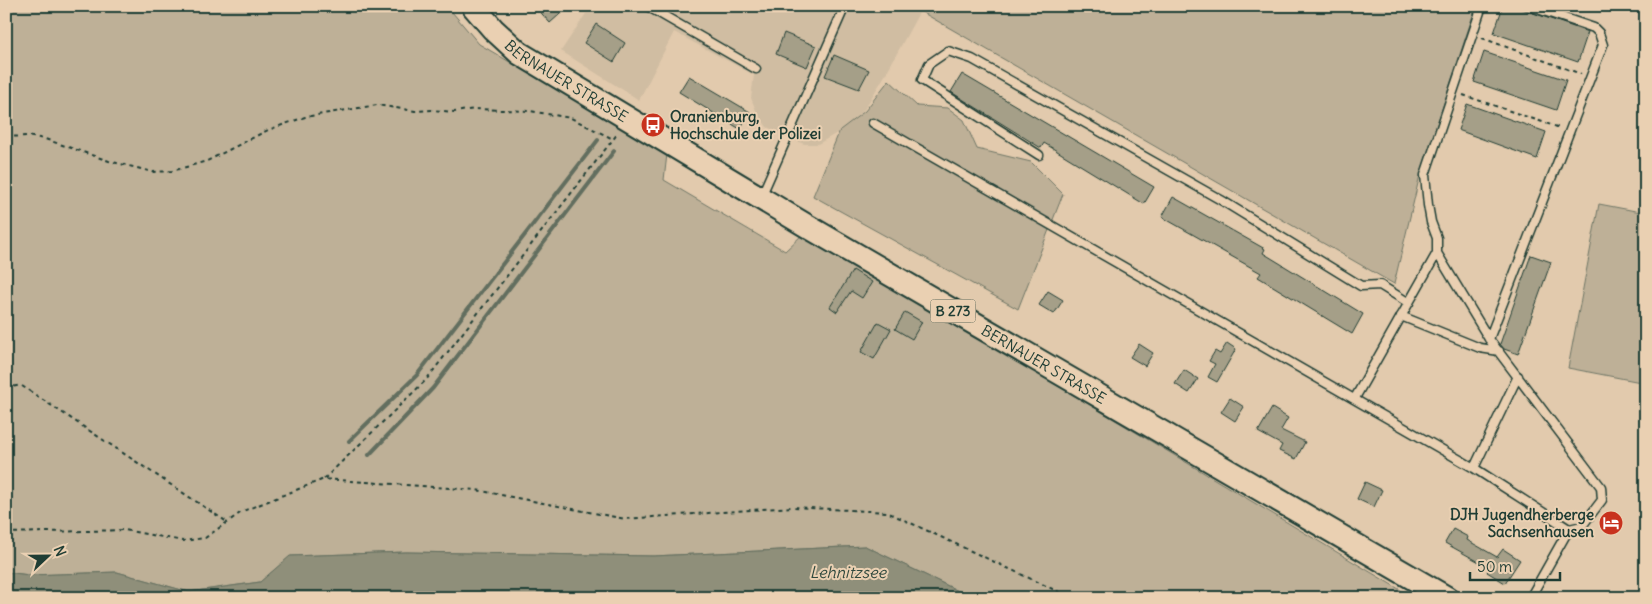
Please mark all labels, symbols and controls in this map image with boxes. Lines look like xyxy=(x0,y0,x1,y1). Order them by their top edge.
street label: BERNAUER STRASSE xyxy=(501,35,632,126)
place label: Oranienburg, Hochschule der Polizei xyxy=(670,107,821,143)
bus stop icon: Oranienburg, Hochschule der Polizei xyxy=(640,112,666,138)
road number: B 273 xyxy=(930,300,976,322)
street label: BERNAUER STRASSE xyxy=(978,320,1110,408)
place label: DJH Jugendherberge Sachsenhausen xyxy=(1450,505,1594,541)
hotel icon: DJH Jugendherberge Sachsenhausen xyxy=(1598,510,1624,536)
north arrow xyxy=(22,532,72,582)
text: N xyxy=(50,543,70,559)
scale bar xyxy=(1470,549,1560,581)
text: 50 m xyxy=(1477,557,1512,576)
water label: Lehnitzsee xyxy=(810,562,888,582)

